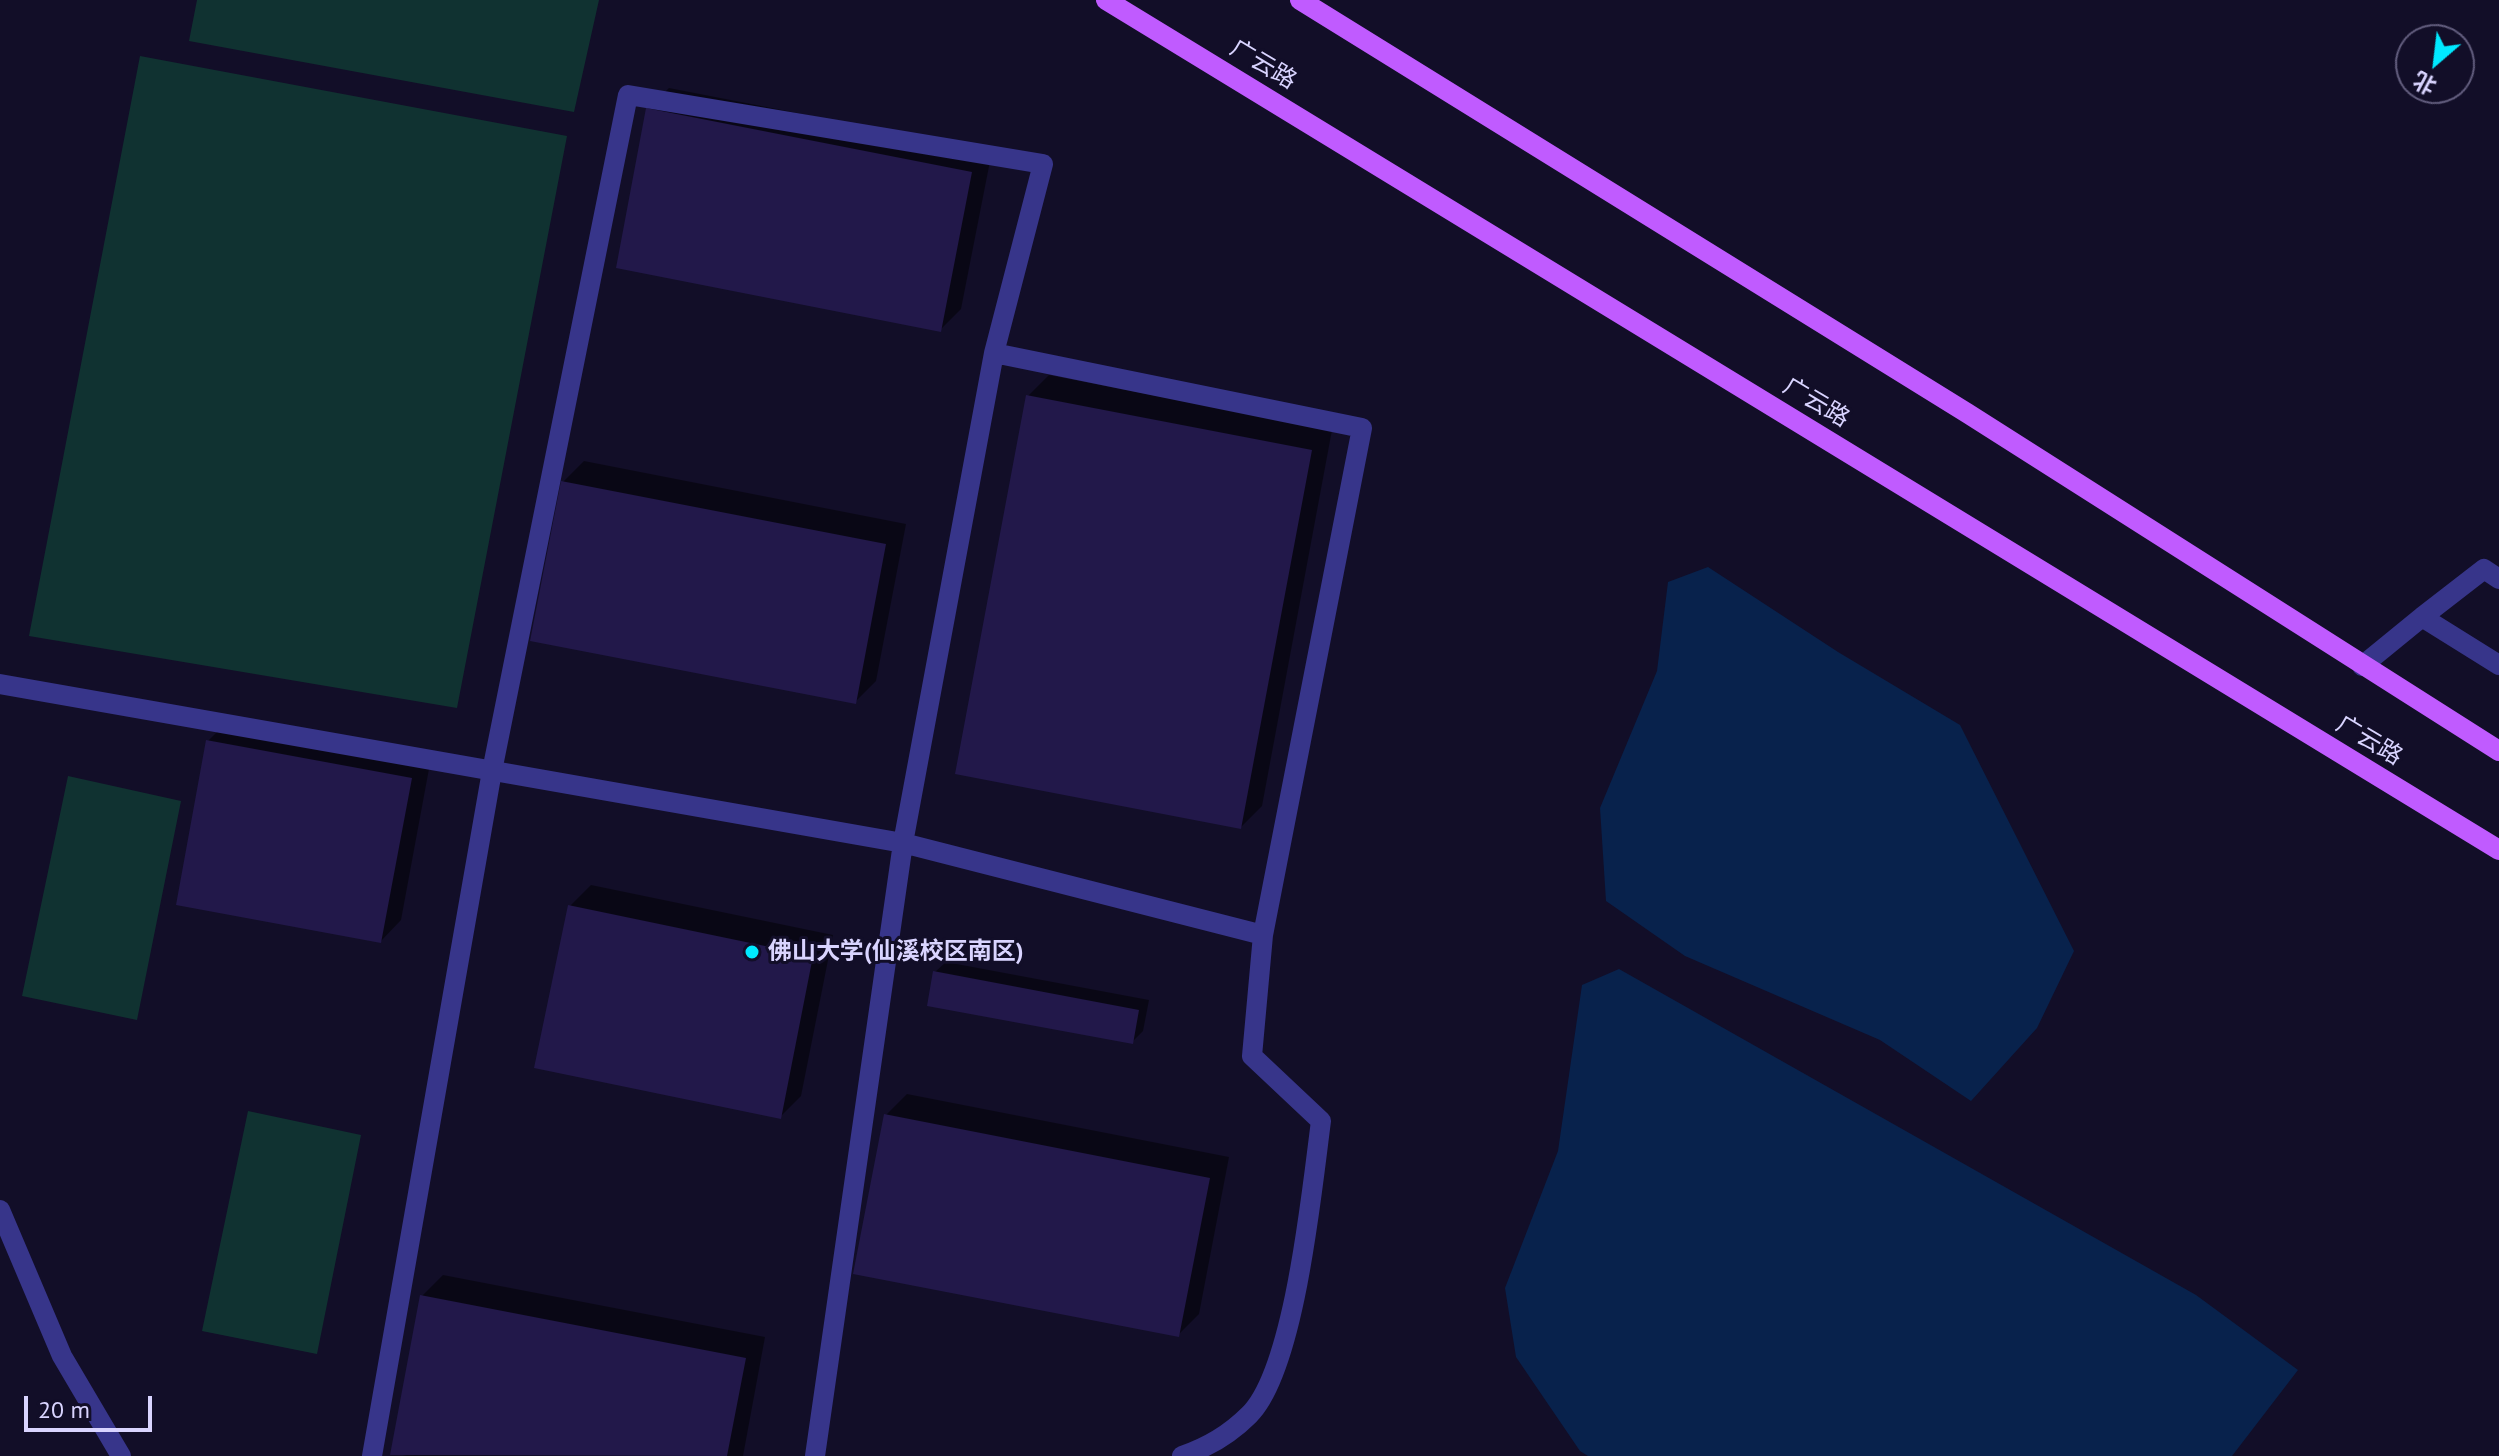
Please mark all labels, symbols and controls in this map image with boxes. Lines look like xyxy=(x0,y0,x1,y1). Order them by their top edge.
north arrow xyxy=(2395,24,2475,104)
street label: 广云路 xyxy=(1225,34,1301,96)
text: 北 xyxy=(2408,66,2441,101)
street label: 广云路 xyxy=(1778,372,1854,434)
street label: 广云路 xyxy=(2331,710,2407,772)
place label: 佛山大学(仙溪校区南区) xyxy=(768,938,1024,966)
marker: 佛山大学(仙溪校区南区) xyxy=(743,943,761,961)
scale bar xyxy=(28,1380,156,1430)
text: 20 m xyxy=(38,1394,90,1425)

